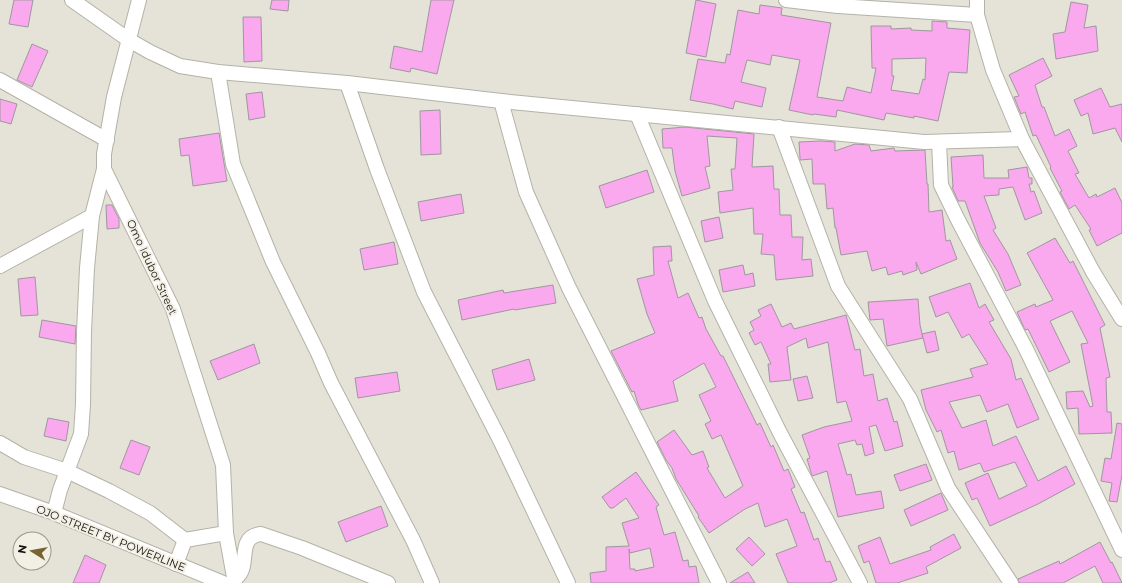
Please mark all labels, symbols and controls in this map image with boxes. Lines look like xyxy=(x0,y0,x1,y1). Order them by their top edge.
street label: Omo Idubor Street xyxy=(124,217,180,317)
street label: OJO STREET BY POWERLINE xyxy=(34,502,188,574)
north arrow xyxy=(12,531,52,571)
text: N xyxy=(14,543,30,555)

